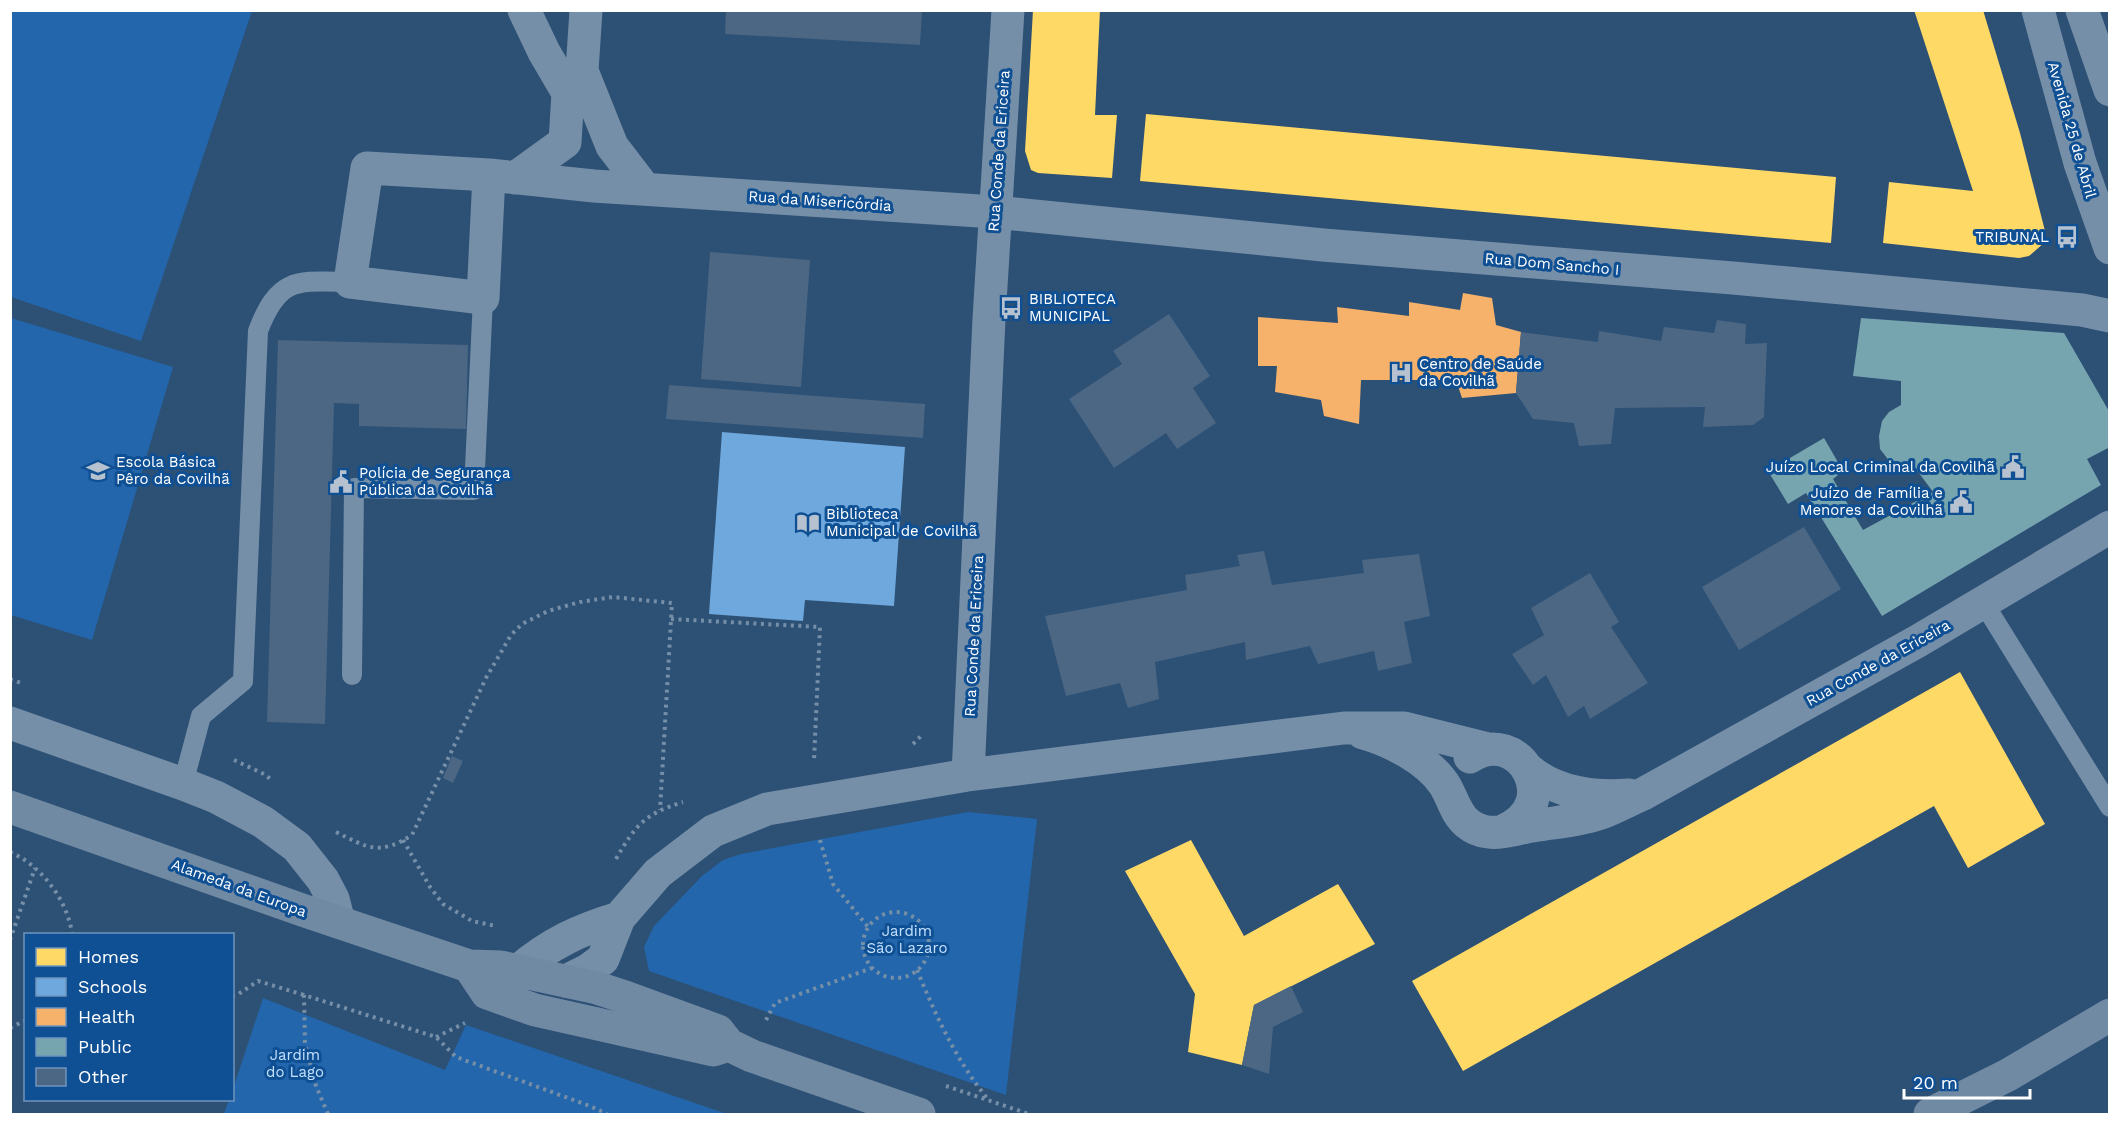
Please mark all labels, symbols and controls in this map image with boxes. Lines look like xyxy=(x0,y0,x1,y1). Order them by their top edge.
street label: Avenida 25 de Abril xyxy=(2044,60,2100,201)
street label: Rua Conde da Ericeira xyxy=(984,69,1014,232)
street label: Rua da Misericórdia xyxy=(748,187,893,215)
bus stop icon: TRIBUNAL xyxy=(2054,224,2080,250)
place label: TRIBUNAL xyxy=(1975,228,2049,246)
street label: Rua Dom Sancho I xyxy=(1484,249,1620,279)
place label: BIBLIOTECA MUNICIPAL xyxy=(1029,290,1116,325)
bus stop icon: BIBLIOTECA MUNICIPAL xyxy=(998,295,1024,321)
place label: Centro de Saúde da Covilhã xyxy=(1419,355,1542,390)
hospital icon: Centro de Saúde da Covilhã xyxy=(1388,360,1414,386)
place label: Escola Básica Pêro da Covilhã xyxy=(116,453,230,488)
public building icon: Juízo Local Criminal da Covilhã xyxy=(2000,454,2026,480)
school or university icon: Escola Básica Pêro da Covilhã xyxy=(85,458,111,484)
place label: Juízo Local Criminal da Covilhã xyxy=(1766,458,1996,476)
place label: Polícia de Segurança Pública da Covilhã xyxy=(359,464,511,499)
public building icon: Polícia de Segurança Pública da Covilhã xyxy=(328,469,354,495)
place label: Juízo de Família e Menores da Covilhã xyxy=(1800,484,1944,519)
public building icon: Juízo de Família e Menores da Covilhã xyxy=(1948,489,1974,515)
place label: Biblioteca Municipal de Covilhã xyxy=(826,505,978,540)
library icon: Biblioteca Municipal de Covilhã xyxy=(795,510,821,536)
street label: Rua Conde da Ericeira xyxy=(961,554,987,717)
street label: Rua Conde da Ericeira xyxy=(1803,616,1954,710)
street label: Alameda da Europa xyxy=(169,855,310,921)
park label: Jardim São Lazaro xyxy=(867,922,947,957)
legend xyxy=(24,933,234,1101)
text: Homes xyxy=(78,946,139,967)
text: Schools xyxy=(78,976,147,997)
text: Health xyxy=(78,1006,135,1027)
text: Public xyxy=(78,1036,132,1057)
park label: Jardim do Lago xyxy=(266,1046,324,1081)
scale bar xyxy=(1904,1062,2030,1100)
text: Other xyxy=(78,1066,128,1087)
text: 20 m xyxy=(1913,1072,1958,1093)

